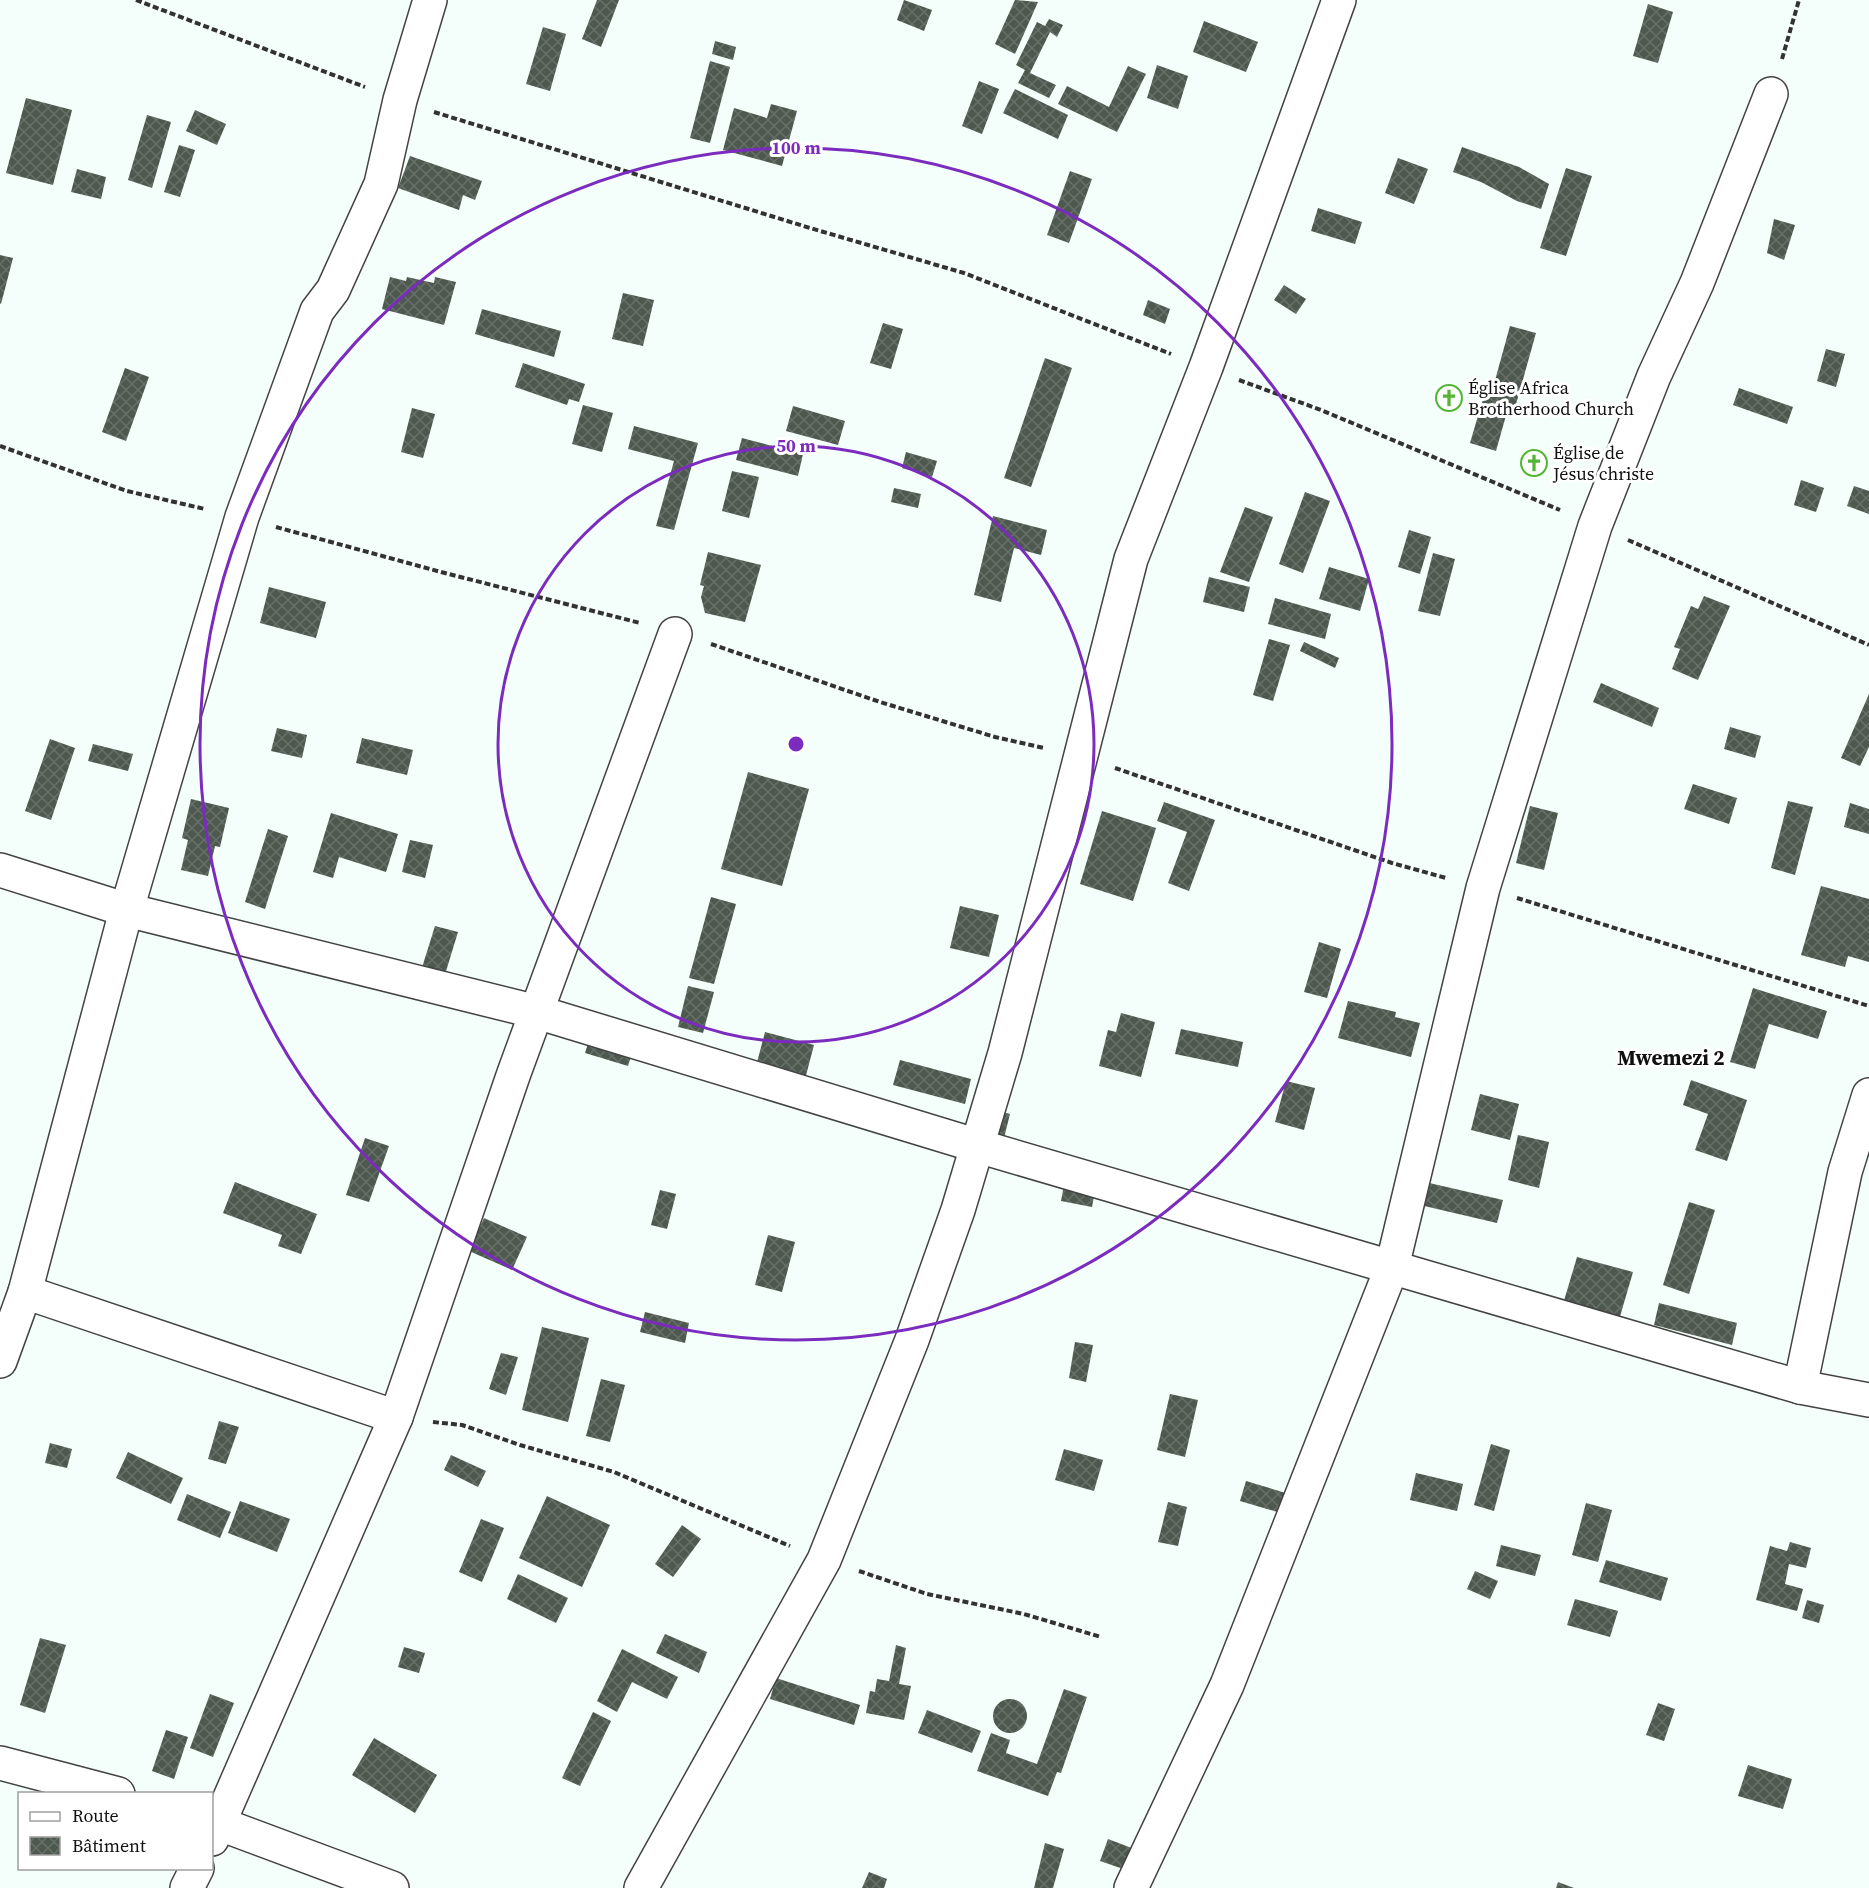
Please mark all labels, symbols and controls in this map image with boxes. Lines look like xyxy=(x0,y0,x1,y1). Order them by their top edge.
text: 100 m xyxy=(771,135,821,160)
place label: Église Africa Brotherhood Church xyxy=(1468,375,1634,421)
church icon: Église Africa Brotherhood Church xyxy=(1434,383,1464,413)
text: 50 m xyxy=(776,433,816,458)
place label: Église de Jésus christe xyxy=(1552,440,1654,486)
church icon: Église de Jésus christe xyxy=(1519,448,1549,478)
centre of rings xyxy=(786,734,806,754)
district label: Mwemezi 2 xyxy=(1617,1043,1725,1072)
legend xyxy=(18,1792,213,1870)
text: Route xyxy=(72,1803,119,1828)
text: Bâtiment xyxy=(72,1833,146,1858)

